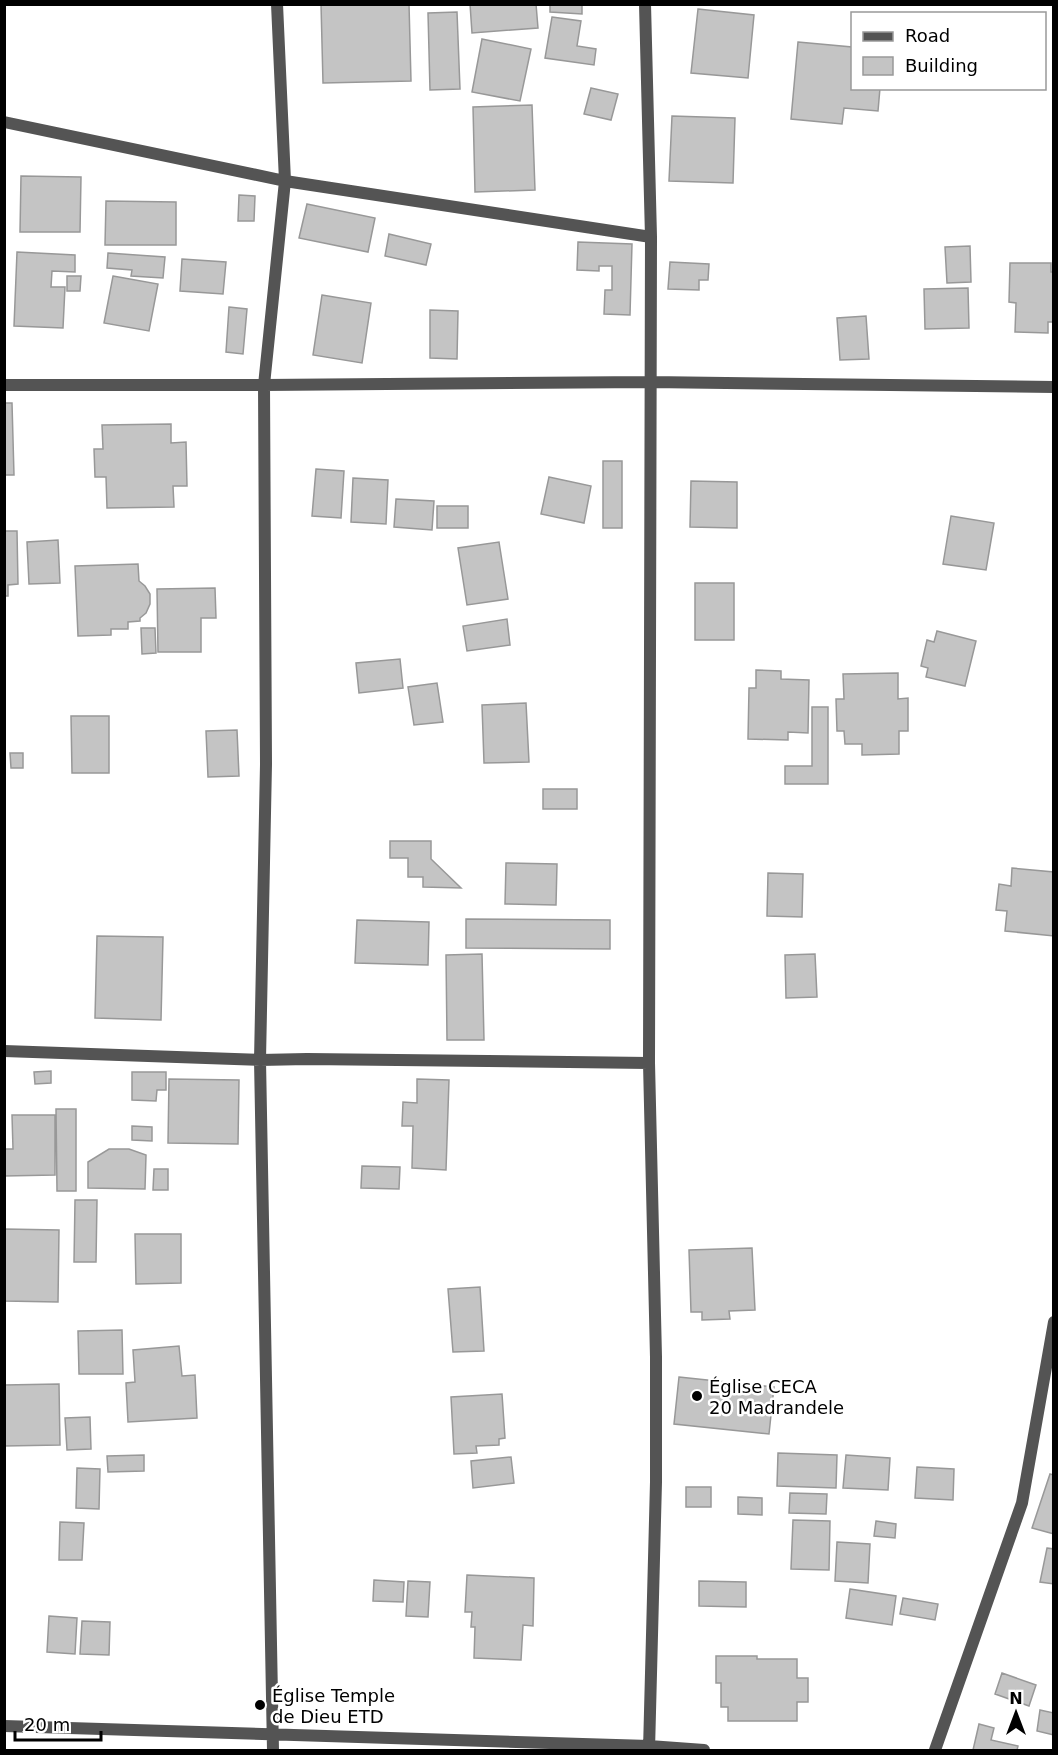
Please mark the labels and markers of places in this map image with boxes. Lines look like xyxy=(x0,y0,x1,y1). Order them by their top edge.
place label: Église CECA 20 Madrandele xyxy=(709,1376,844,1418)
marker: Église CECA 20 Madrandele xyxy=(690,1389,704,1403)
place label: Église Temple de Dieu ETD xyxy=(272,1685,395,1727)
marker: Église Temple de Dieu ETD xyxy=(253,1698,267,1712)

